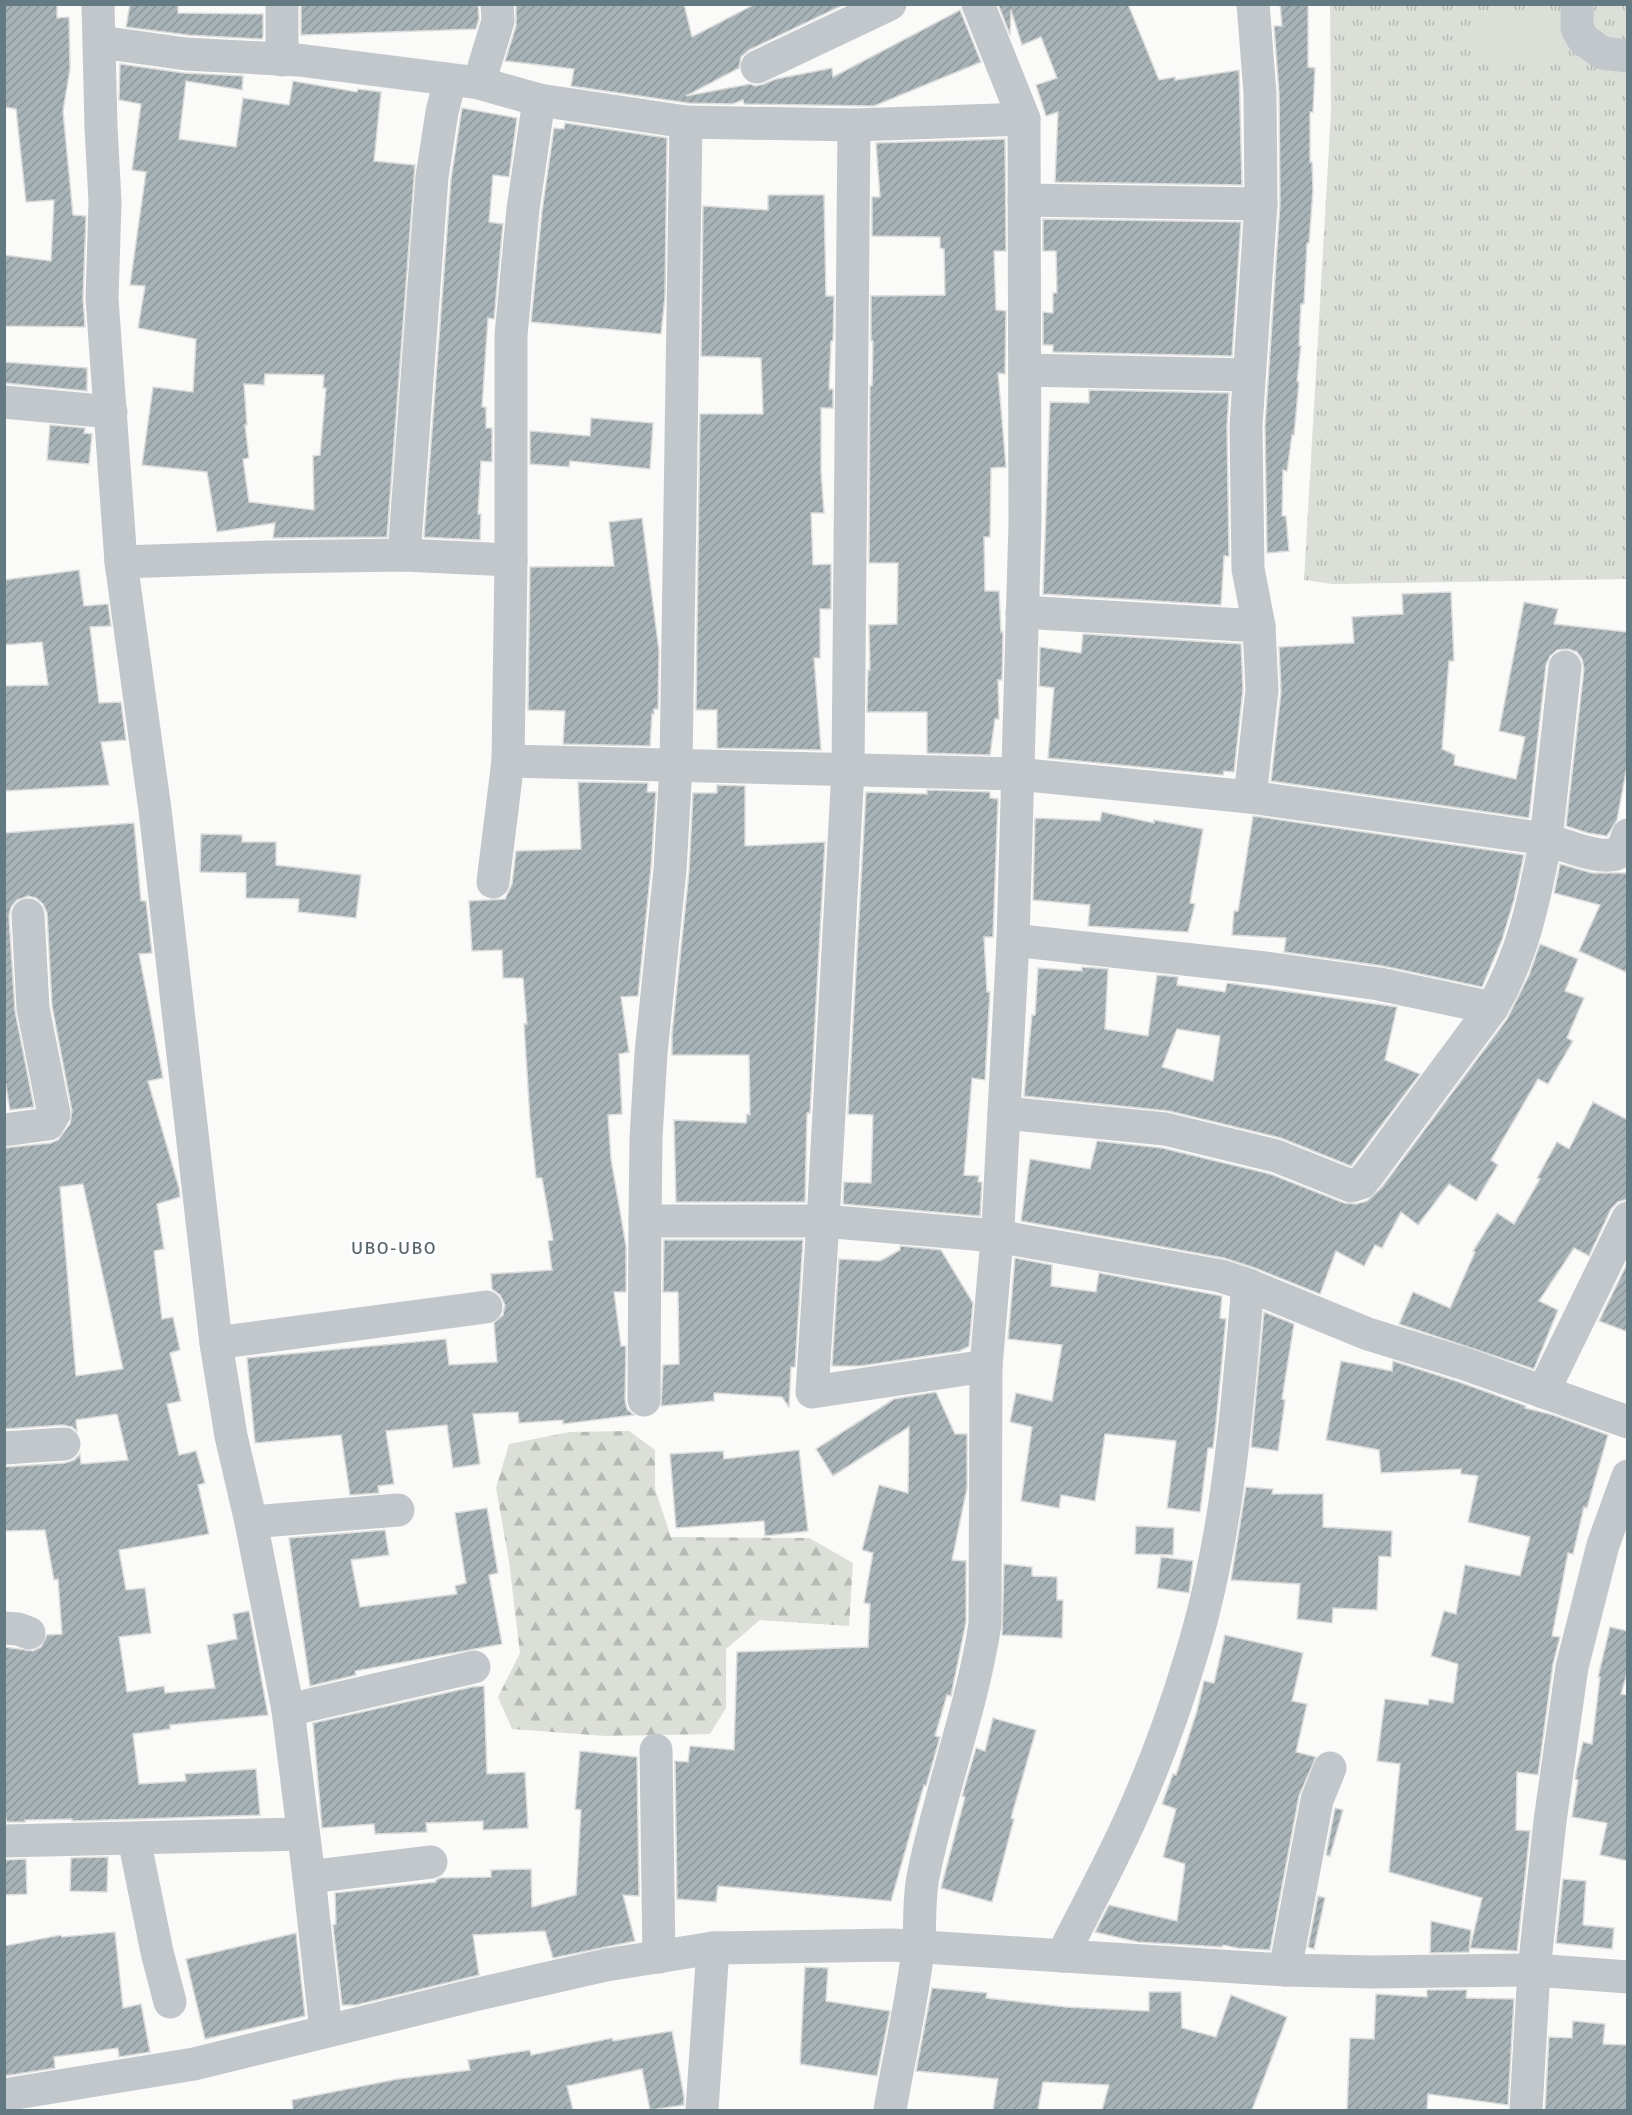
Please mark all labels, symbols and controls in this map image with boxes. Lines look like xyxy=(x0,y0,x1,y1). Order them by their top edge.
district label: UBO-UBO xyxy=(351,1237,437,1259)

